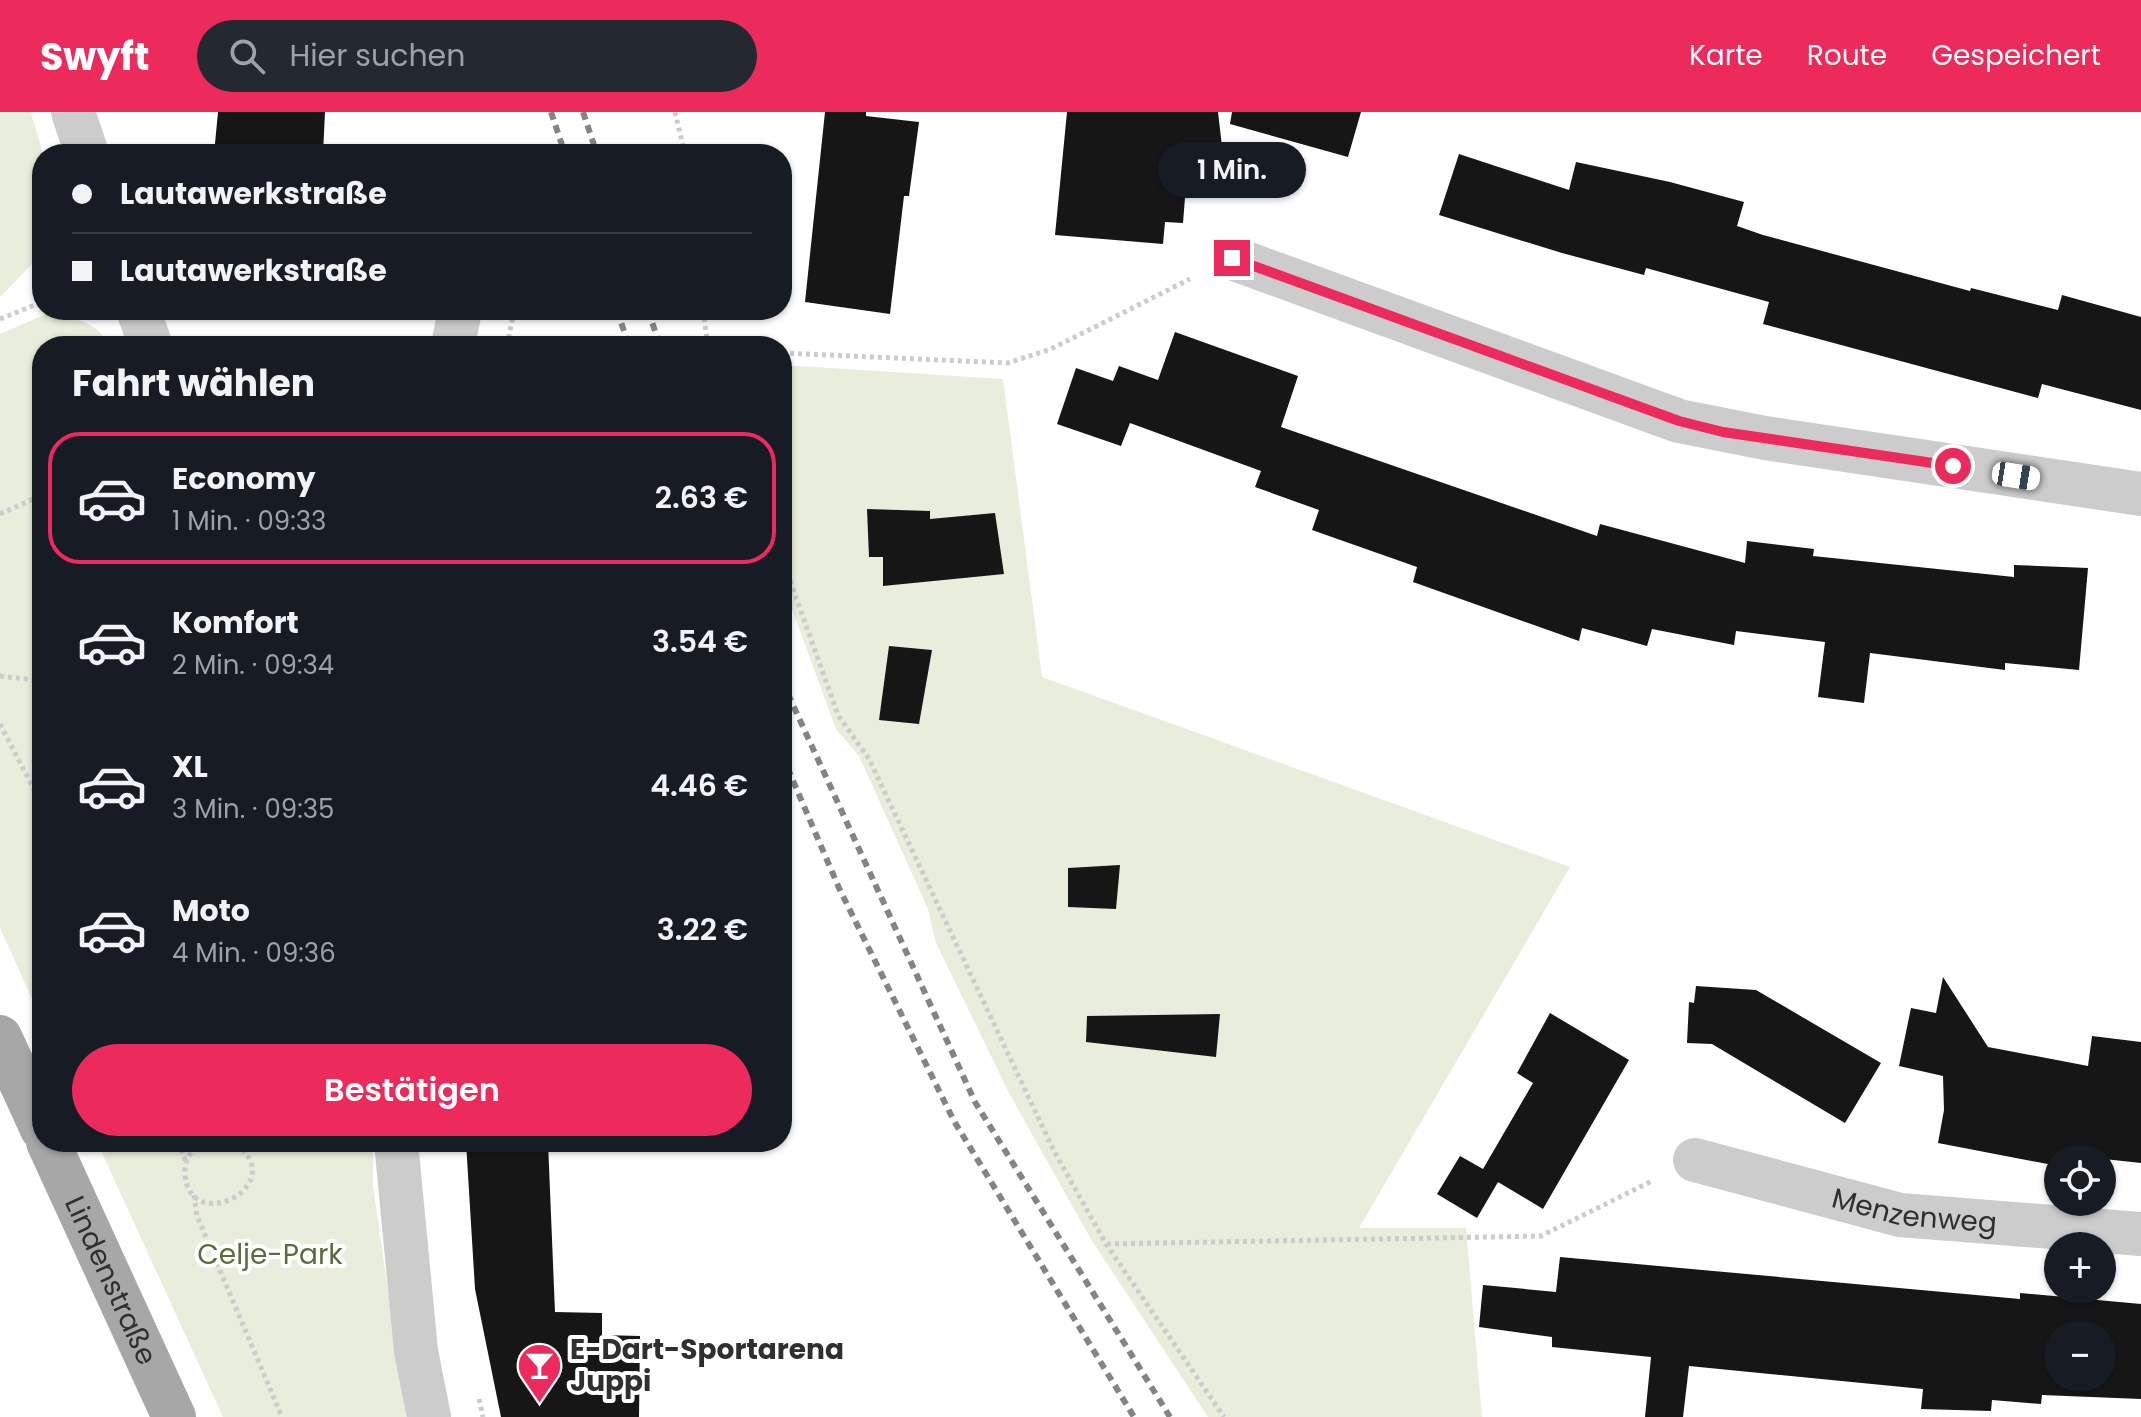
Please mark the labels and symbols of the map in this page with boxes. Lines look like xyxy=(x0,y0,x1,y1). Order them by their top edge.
callout: 1 Min. xyxy=(1158,142,1306,198)
route end xyxy=(1214,240,1250,276)
route start xyxy=(1935,448,1971,484)
car xyxy=(1990,460,2042,492)
street label: Menzenweg xyxy=(1828,1179,1998,1243)
street label: Lindenstraße xyxy=(55,1190,166,1371)
park label: Celje-Park xyxy=(197,1235,343,1274)
place label: E-Dart-Sportarena Juppi xyxy=(570,1330,844,1401)
bar icon: E-Dart-Sportarena Juppi xyxy=(515,1341,563,1404)

